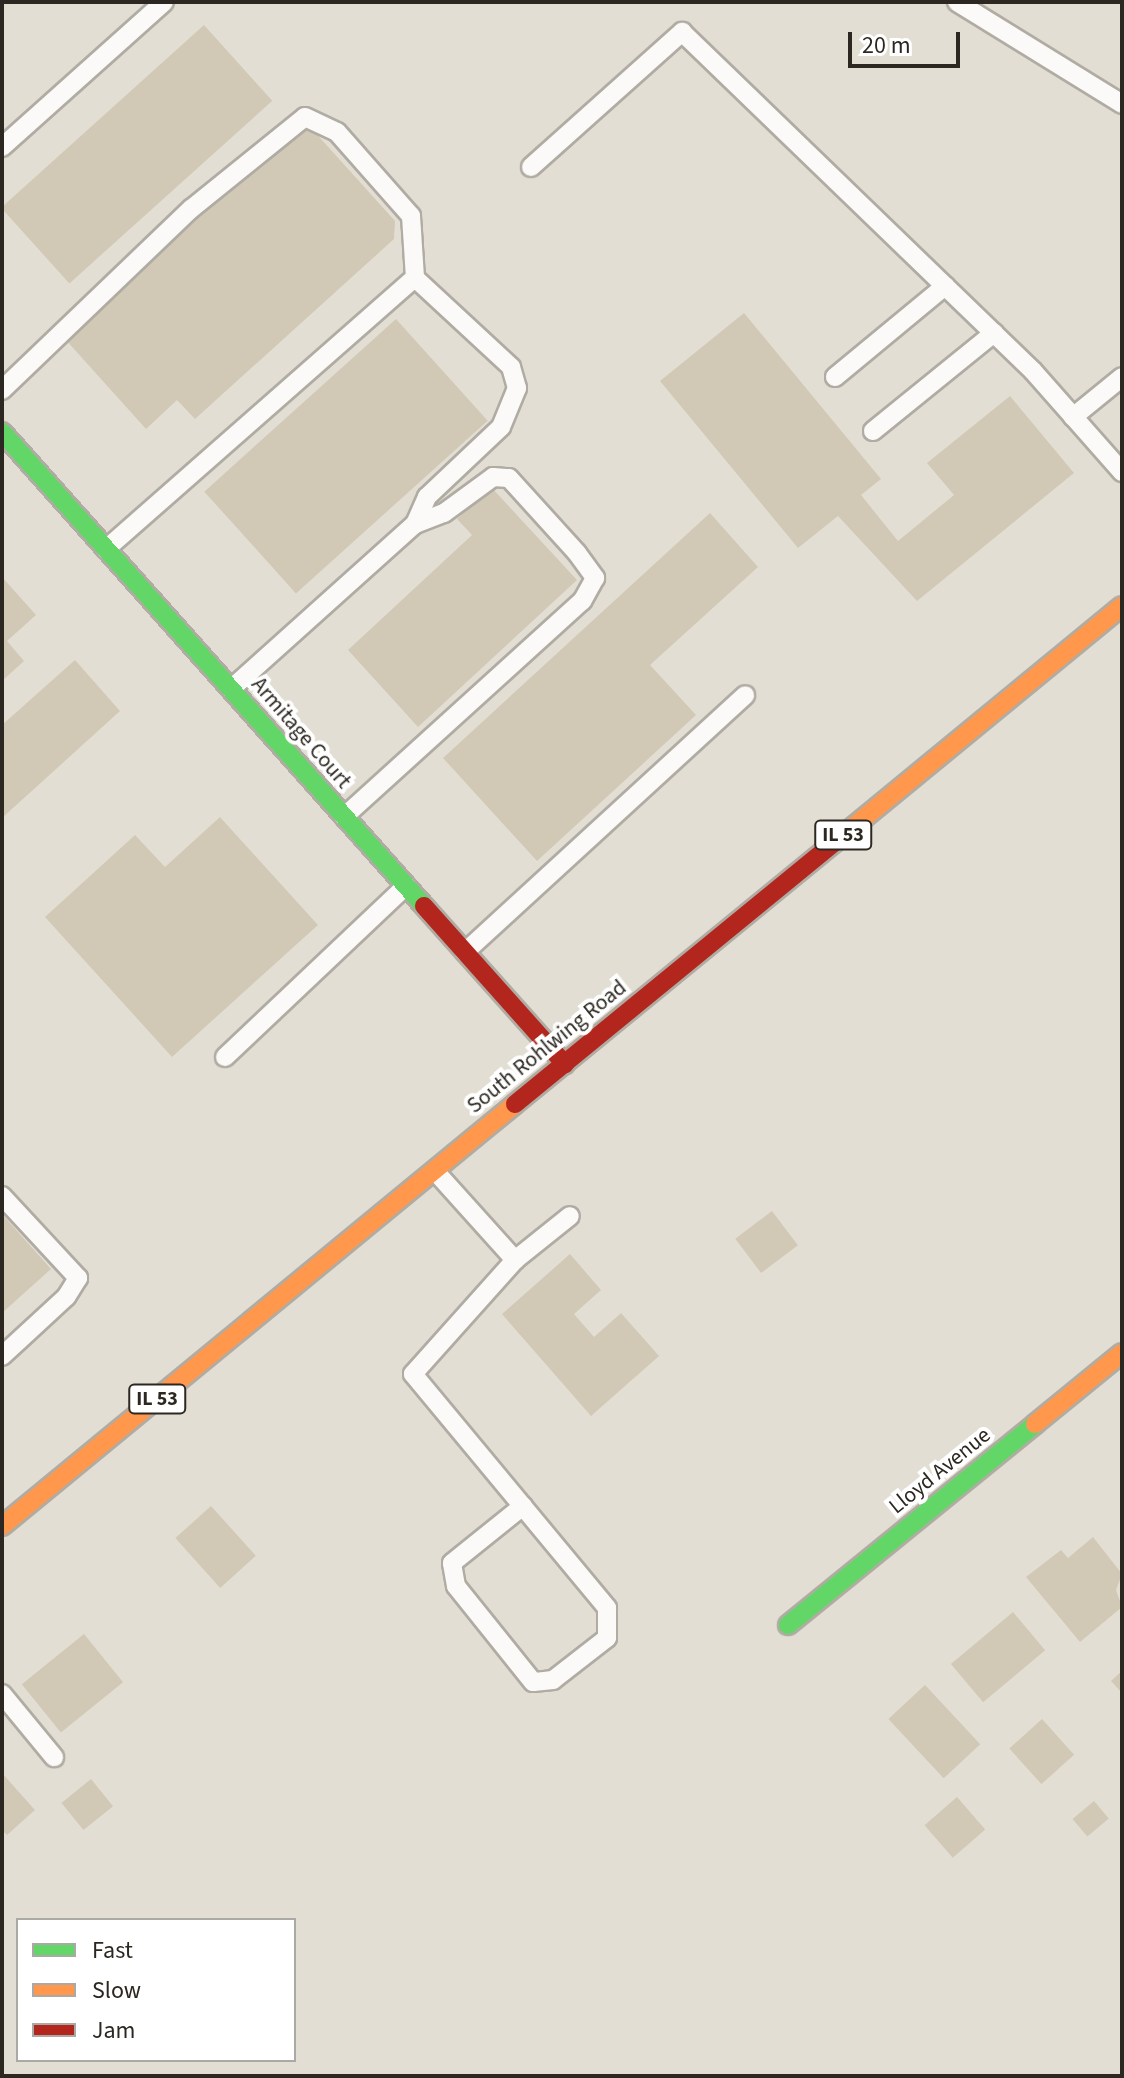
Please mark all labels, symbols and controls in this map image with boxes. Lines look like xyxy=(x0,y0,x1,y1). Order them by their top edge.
scale bar xyxy=(852,16,964,66)
text: 20 m xyxy=(862,28,911,63)
street label: Armitage Court xyxy=(245,672,357,794)
road number: IL 53 xyxy=(813,819,873,851)
street label: South Rohlwing Road xyxy=(462,975,632,1119)
road number: IL 53 xyxy=(127,1383,187,1415)
street label: Lloyd Avenue xyxy=(884,1422,996,1520)
legend xyxy=(16,1918,296,2062)
text: Fast xyxy=(92,1933,133,1968)
text: Slow xyxy=(92,1973,141,2008)
text: Jam xyxy=(92,2013,136,2048)

